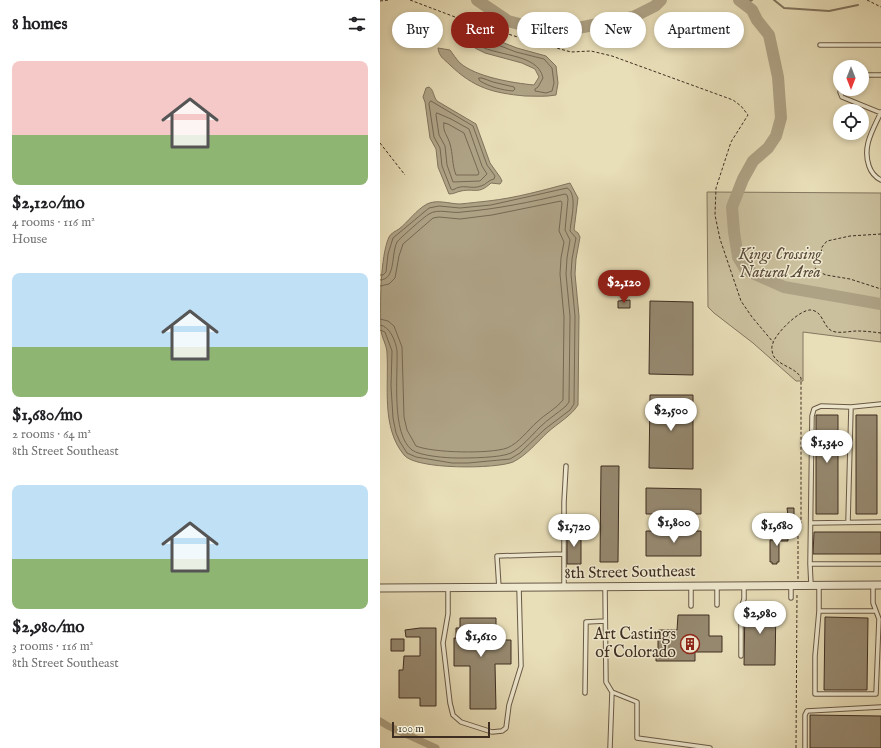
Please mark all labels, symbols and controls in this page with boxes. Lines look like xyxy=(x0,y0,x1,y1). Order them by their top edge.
chip: Buy xyxy=(392,12,443,48)
chip: Rent xyxy=(451,12,509,48)
chip: Filters xyxy=(517,12,582,48)
chip: New xyxy=(590,12,646,48)
chip: Apartment xyxy=(654,12,744,48)
icon: filters xyxy=(346,13,368,35)
text: 8 homes xyxy=(12,14,67,35)
north arrow xyxy=(833,60,869,96)
map controls xyxy=(833,60,869,140)
icon: home xyxy=(154,87,226,159)
button: locate xyxy=(833,104,869,140)
text: $2,120/mo xyxy=(12,193,85,214)
text: 4 rooms · 116 m² xyxy=(12,214,95,231)
text: House xyxy=(12,231,47,248)
park label: Kings Crossing Natural Area xyxy=(738,245,822,283)
pin: $2,120 xyxy=(591,270,657,304)
text: $2,120 xyxy=(607,274,641,291)
icon: home xyxy=(154,299,226,371)
pin: $2,500 xyxy=(638,398,704,432)
text: $2,500 xyxy=(654,402,688,419)
text: $1,680/mo xyxy=(12,405,82,426)
text: 2 rooms · 64 m² xyxy=(12,426,91,443)
pin: $1,340 xyxy=(794,430,860,464)
text: $1,340 xyxy=(810,434,844,451)
text: 8th Street Southeast xyxy=(12,443,119,460)
pin: $1,800 xyxy=(641,510,707,544)
icon: home xyxy=(154,511,226,583)
pin: $1,680 xyxy=(744,513,810,547)
pin: $1,720 xyxy=(541,514,607,548)
text: $1,800 xyxy=(657,514,691,531)
text: $1,680 xyxy=(761,517,793,534)
text: $1,720 xyxy=(557,518,591,535)
street label: 8th Street Southeast xyxy=(564,562,696,584)
pin: $2,980 xyxy=(727,601,793,635)
text: $2,980 xyxy=(743,605,777,622)
text: $2,980/mo xyxy=(12,617,84,638)
pin: $1,610 xyxy=(448,624,514,658)
place label: Art Castings of Colorado xyxy=(593,625,676,663)
text: $1,610 xyxy=(465,628,497,645)
building icon: Art Castings of Colorado xyxy=(679,633,701,655)
text: 3 rooms · 116 m² xyxy=(12,638,93,655)
text: 8th Street Southeast xyxy=(12,655,119,672)
scale bar xyxy=(392,720,490,739)
text: 100 m xyxy=(398,722,424,736)

